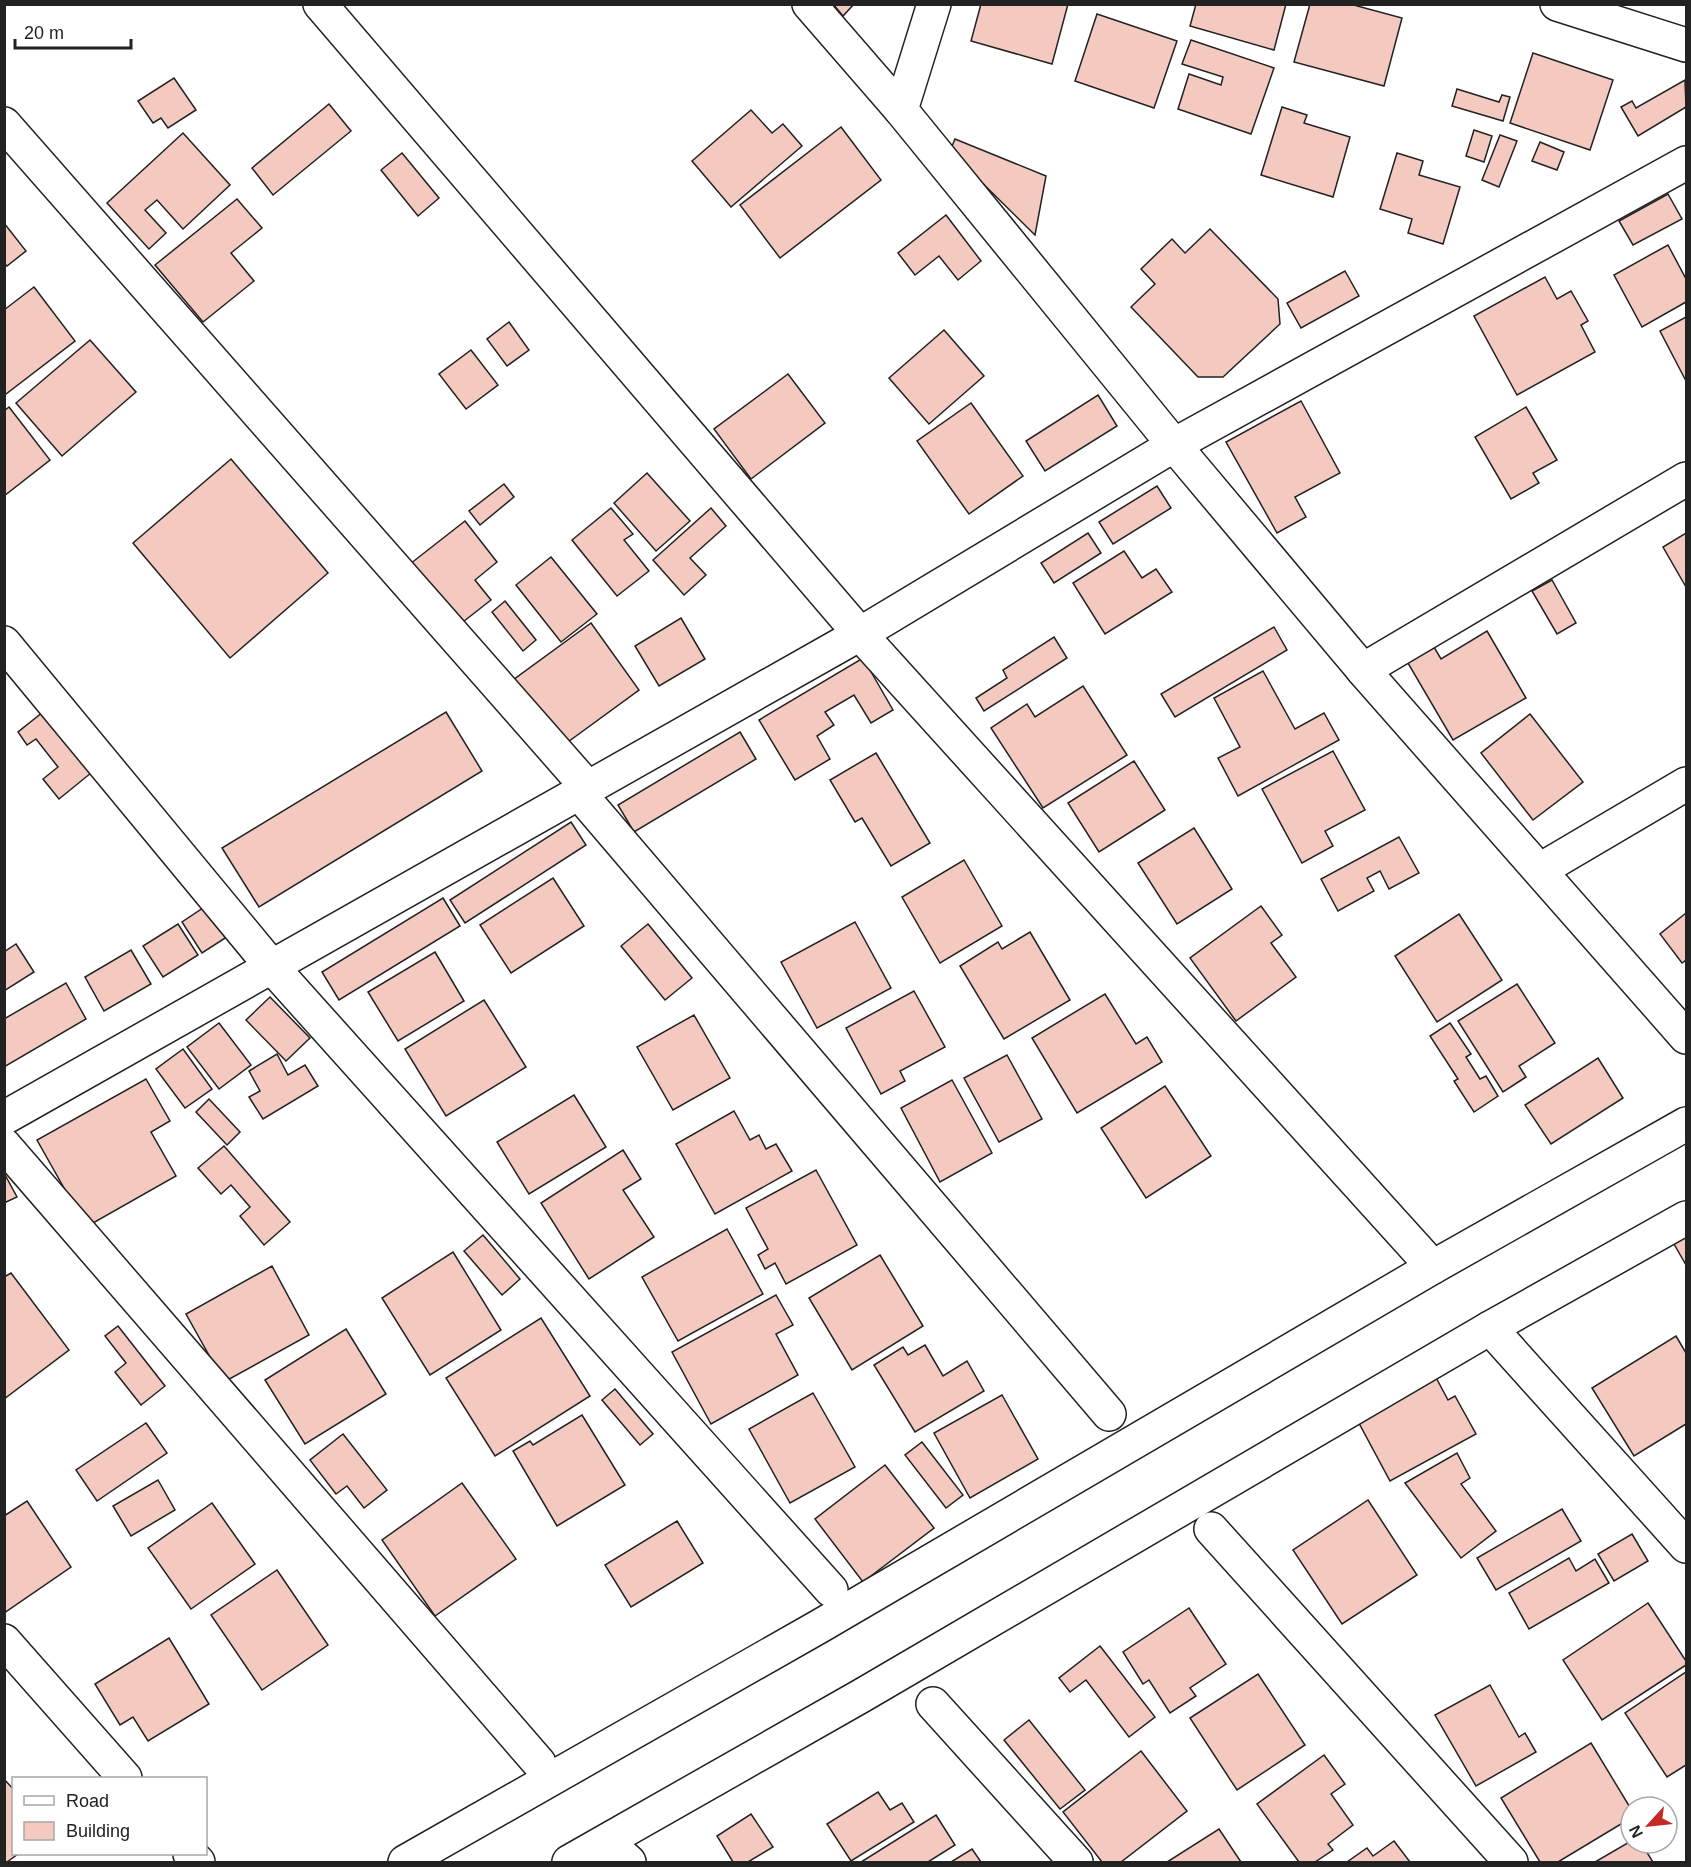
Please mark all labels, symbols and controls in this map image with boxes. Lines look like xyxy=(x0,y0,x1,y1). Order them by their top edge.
scale bar xyxy=(15,12,130,50)
text: 20 m xyxy=(24,23,64,43)
legend xyxy=(12,1777,207,1855)
text: Road xyxy=(66,1791,109,1811)
north arrow xyxy=(1619,1795,1679,1855)
text: Building xyxy=(66,1821,130,1841)
text: N xyxy=(1626,1823,1646,1841)

